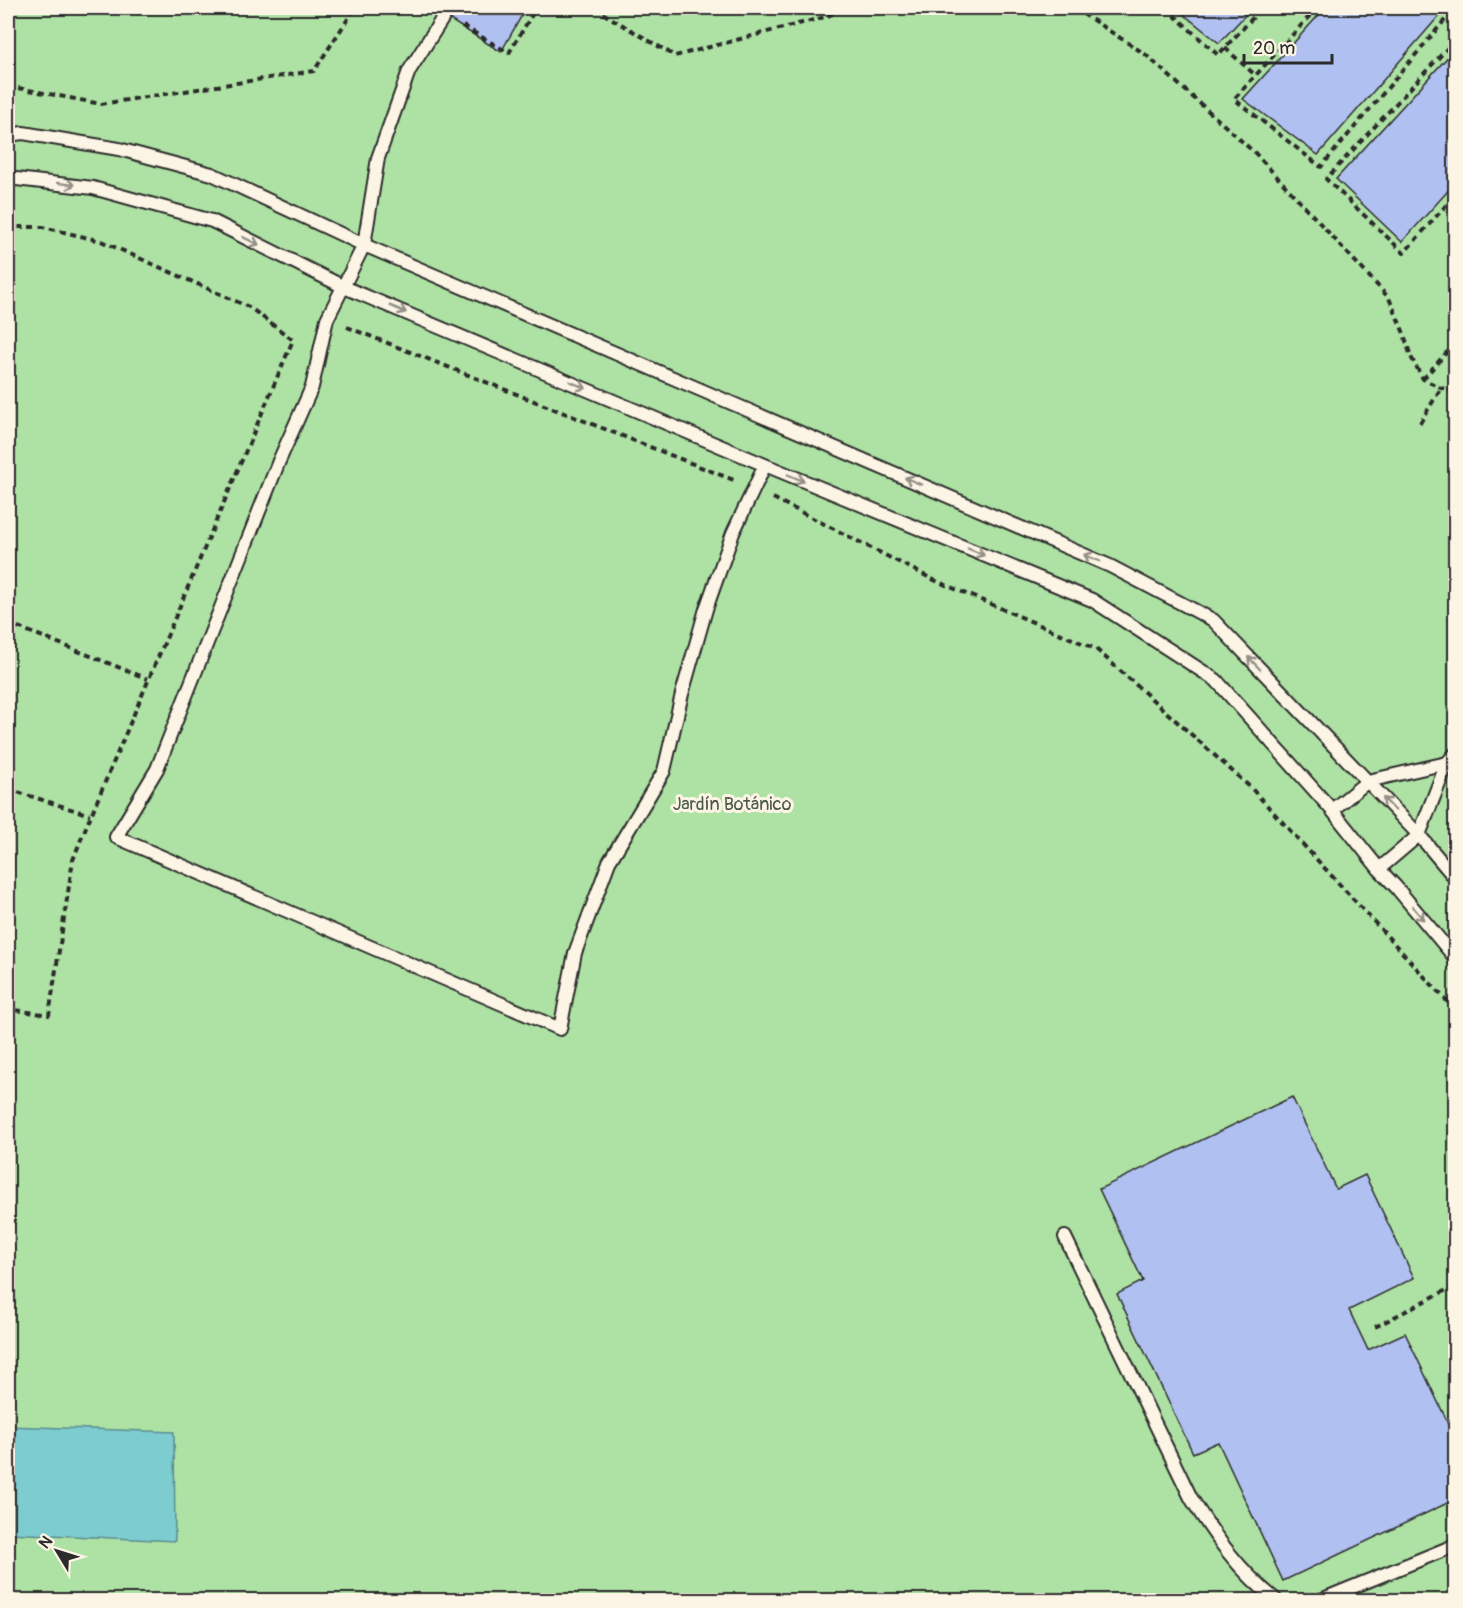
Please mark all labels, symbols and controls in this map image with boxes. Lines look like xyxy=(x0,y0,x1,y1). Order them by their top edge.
scale bar xyxy=(1244,27,1332,65)
text: 20 m xyxy=(1253,37,1295,60)
one-way arrow xyxy=(55,179,75,190)
one-way arrow xyxy=(242,235,260,247)
one-way arrow xyxy=(389,304,407,315)
one-way arrow xyxy=(568,380,586,391)
one-way arrow xyxy=(787,473,805,484)
one-way arrow xyxy=(905,475,923,486)
one-way arrow xyxy=(967,547,985,558)
one-way arrow xyxy=(1084,552,1102,563)
one-way arrow xyxy=(1247,656,1261,671)
park label: Jardín Botánico xyxy=(673,793,792,816)
one-way arrow xyxy=(1382,796,1396,811)
one-way arrow xyxy=(1411,905,1425,920)
north arrow xyxy=(27,1521,87,1581)
text: N xyxy=(35,1532,57,1553)

